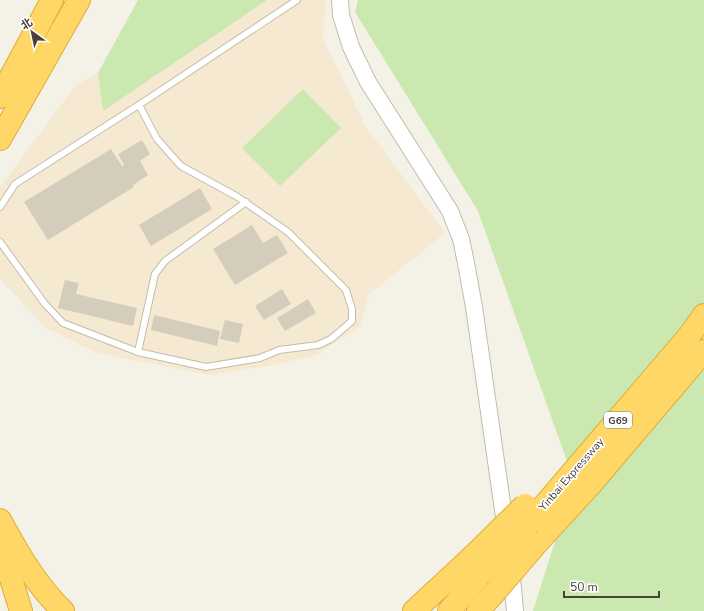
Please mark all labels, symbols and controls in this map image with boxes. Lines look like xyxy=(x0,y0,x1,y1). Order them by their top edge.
north arrow xyxy=(12,12,52,52)
text: 北 xyxy=(18,15,36,33)
road number: G69 xyxy=(604,412,632,428)
street label: Yinbai Expressway xyxy=(535,434,608,515)
scale bar xyxy=(564,573,659,599)
text: 50 m xyxy=(570,579,598,595)

